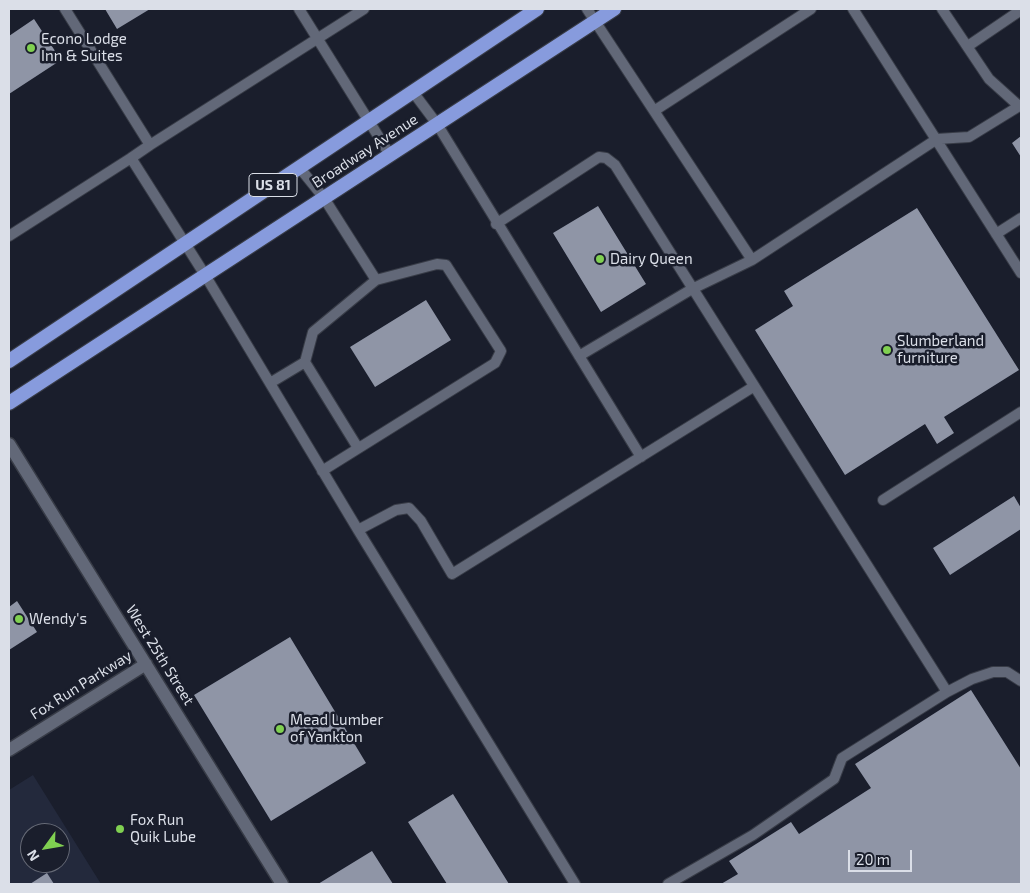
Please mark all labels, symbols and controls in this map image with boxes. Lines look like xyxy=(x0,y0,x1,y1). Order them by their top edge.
place label: Econo Lodge Inn & Suites xyxy=(41,30,127,65)
marker: Econo Lodge Inn & Suites xyxy=(25,42,37,54)
street label: Broadway Avenue xyxy=(309,110,421,192)
road number: US 81 xyxy=(249,174,297,196)
place label: Dairy Queen xyxy=(610,250,693,268)
marker: Dairy Queen xyxy=(594,253,606,265)
place label: Slumberland furniture xyxy=(897,332,984,367)
marker: Slumberland furniture xyxy=(881,344,893,356)
street label: West 25th Street xyxy=(122,602,198,708)
place label: Wendy's xyxy=(29,610,87,628)
marker: Wendy's xyxy=(13,613,25,625)
street label: Fox Run Parkway xyxy=(27,646,135,724)
place label: Mead Lumber of Yankton xyxy=(290,711,383,746)
marker: Mead Lumber of Yankton xyxy=(274,723,286,735)
place label: Fox Run Quik Lube xyxy=(130,811,196,846)
north arrow xyxy=(20,823,70,873)
marker: Fox Run Quik Lube xyxy=(114,823,126,835)
scale bar xyxy=(850,840,914,872)
text: N xyxy=(23,847,43,864)
text: 20 m xyxy=(856,850,890,868)

